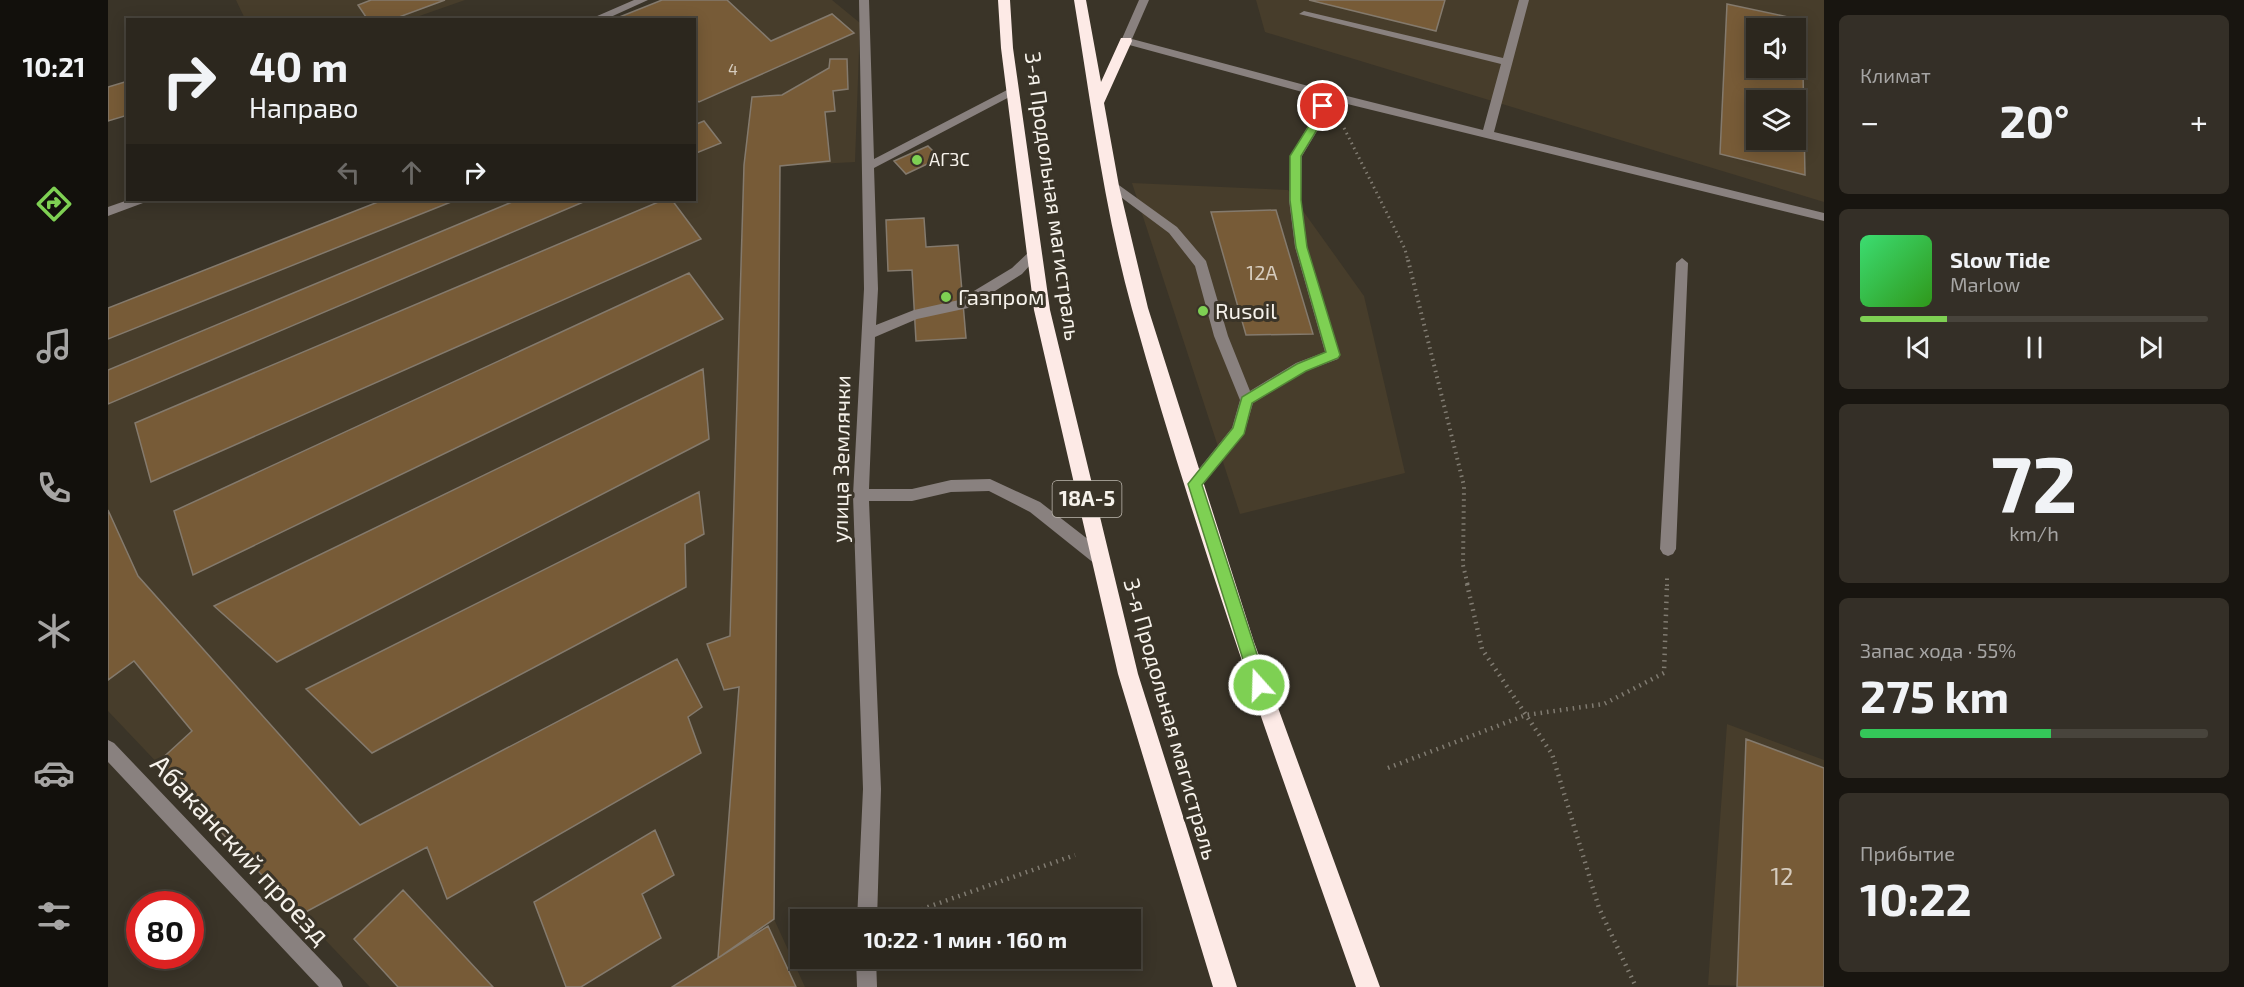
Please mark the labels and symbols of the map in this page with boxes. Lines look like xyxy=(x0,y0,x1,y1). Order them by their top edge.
street label: 3-я Продольная магистраль xyxy=(1021,50,1087,342)
house number: 4 xyxy=(728,59,738,78)
pin xyxy=(1297,80,1348,131)
place label: АГЗС xyxy=(929,148,970,170)
marker: АГЗС xyxy=(910,153,924,167)
house number: 12А xyxy=(1246,260,1278,284)
place label: Газпром xyxy=(958,283,1044,309)
marker: Газпром xyxy=(939,290,953,304)
place label: Rusoil xyxy=(1215,297,1277,323)
marker: Rusoil xyxy=(1196,304,1210,318)
street label: улица Землячки xyxy=(826,375,855,543)
road number: 18А-5 xyxy=(1052,481,1122,517)
street label: 3-я Продольная магистраль xyxy=(1119,575,1225,862)
position arrow xyxy=(1227,653,1291,717)
street label: Абаканский проезд xyxy=(144,747,338,951)
house number: 12 xyxy=(1770,861,1794,890)
speed limit sign: 80 xyxy=(126,891,204,969)

